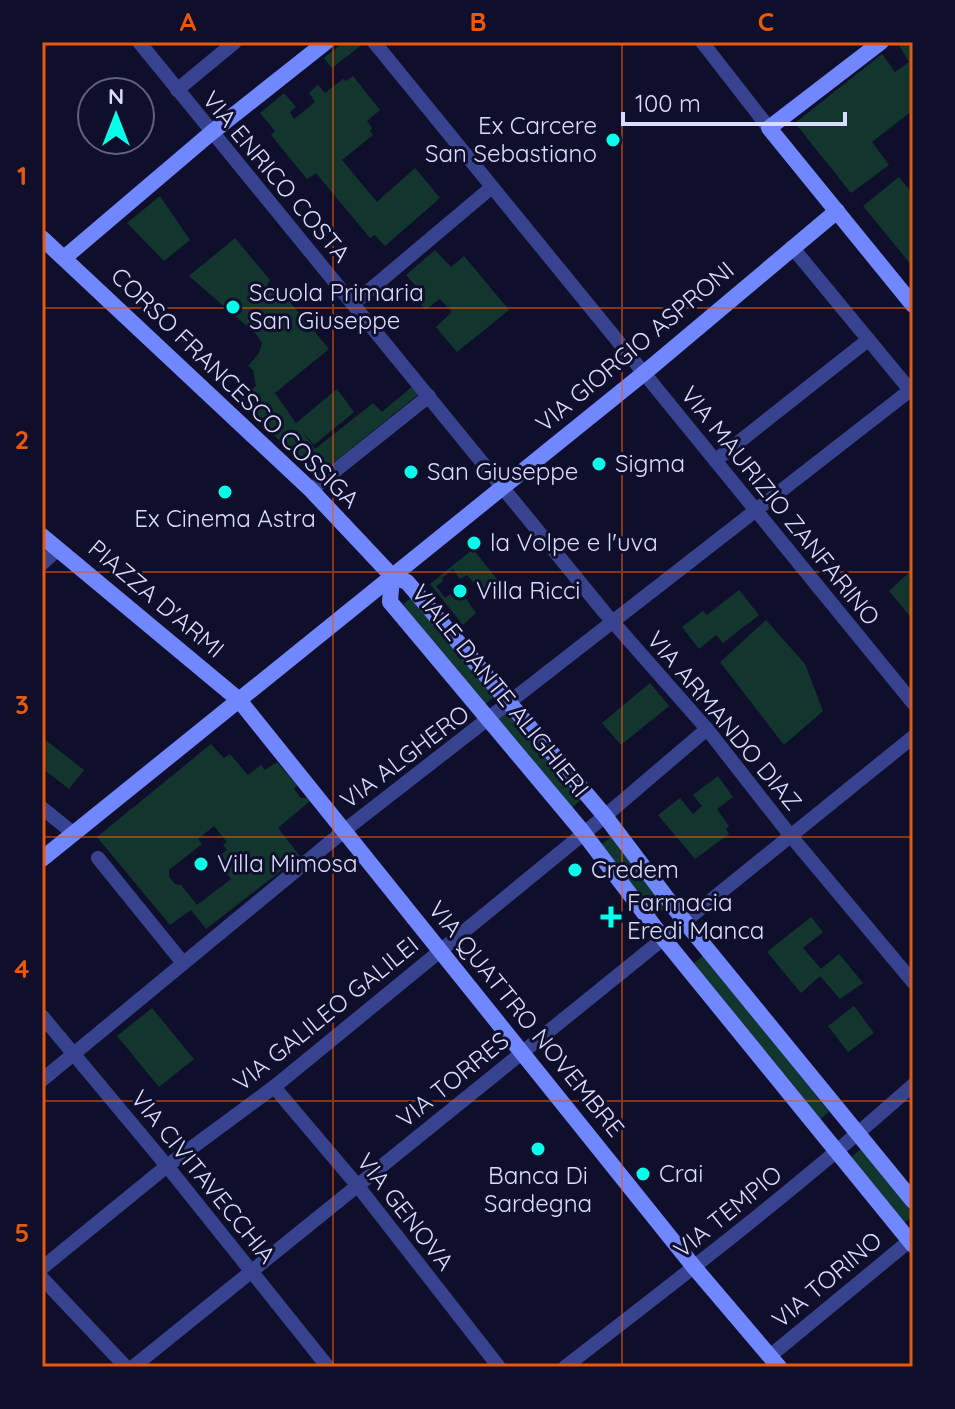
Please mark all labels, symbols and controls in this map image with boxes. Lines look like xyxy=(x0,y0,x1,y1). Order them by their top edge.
text: A xyxy=(180,5,197,38)
text: B xyxy=(469,5,487,38)
text: C xyxy=(758,5,774,38)
north arrow xyxy=(76,76,156,156)
scale bar xyxy=(623,76,845,126)
text: N xyxy=(108,82,124,110)
street label: VIA ENRICO COSTA xyxy=(196,85,357,268)
text: 100 m xyxy=(635,88,701,118)
place label: Ex Carcere San Sebastiano xyxy=(425,110,597,168)
marker: Ex Carcere San Sebastiano xyxy=(604,131,622,149)
text: 1 xyxy=(17,159,27,192)
street label: VIA GIORGIO ASPRONI xyxy=(529,255,740,438)
street label: CORSO FRANCESCO COSSIGA xyxy=(105,261,366,514)
place label: Scuola Primaria San Giuseppe xyxy=(249,277,424,335)
marker: Scuola Primaria San Giuseppe xyxy=(224,298,242,316)
street label: VIA MAURIZIO ZANFARINO xyxy=(675,380,887,631)
text: 2 xyxy=(15,423,29,456)
place label: Sigma xyxy=(615,448,685,478)
marker: Sigma xyxy=(590,455,608,473)
place label: San Giuseppe xyxy=(427,456,578,486)
marker: San Giuseppe xyxy=(402,463,420,481)
marker: Ex Cinema Astra xyxy=(216,483,234,501)
place label: Ex Cinema Astra xyxy=(134,503,316,533)
place label: la Volpe e l'uva xyxy=(490,527,658,557)
street label: PIAZZA D'ARMI xyxy=(83,533,231,664)
marker: la Volpe e l'uva xyxy=(465,534,483,552)
place label: Villa Ricci xyxy=(476,575,580,605)
street label: VIALE DANTE ALIGHIERI xyxy=(406,578,596,803)
marker: Villa Ricci xyxy=(451,582,469,600)
street label: VIA ARMANDO DIAZ xyxy=(641,625,809,816)
text: 3 xyxy=(15,688,29,721)
street label: VIA ALGHERO xyxy=(334,698,475,814)
place label: Villa Mimosa xyxy=(217,848,358,878)
place label: Credem xyxy=(591,854,679,884)
marker: Villa Mimosa xyxy=(192,855,210,873)
marker: Credem xyxy=(566,861,584,879)
place label: Farmacia Eredi Manca xyxy=(627,887,764,945)
street label: VIA QUATTRO NOVEMBRE xyxy=(422,894,631,1142)
marker: Farmacia Eredi Manca xyxy=(602,908,620,926)
street label: VIA GALILEO GALILEI xyxy=(227,929,424,1097)
text: 4 xyxy=(14,952,30,985)
street label: VIA TORRES xyxy=(390,1025,515,1134)
street label: VIA CIVITAVECCHIA xyxy=(125,1084,283,1269)
marker: Banca Di Sardegna xyxy=(529,1140,547,1158)
street label: VIA GENOVA xyxy=(351,1147,461,1276)
place label: Crai xyxy=(659,1158,703,1188)
street label: VIA TEMPIO xyxy=(667,1158,788,1264)
place label: Banca Di Sardegna xyxy=(484,1160,592,1218)
marker: Crai xyxy=(634,1165,652,1183)
text: 5 xyxy=(15,1216,29,1249)
street label: VIA TORINO xyxy=(765,1225,887,1334)

